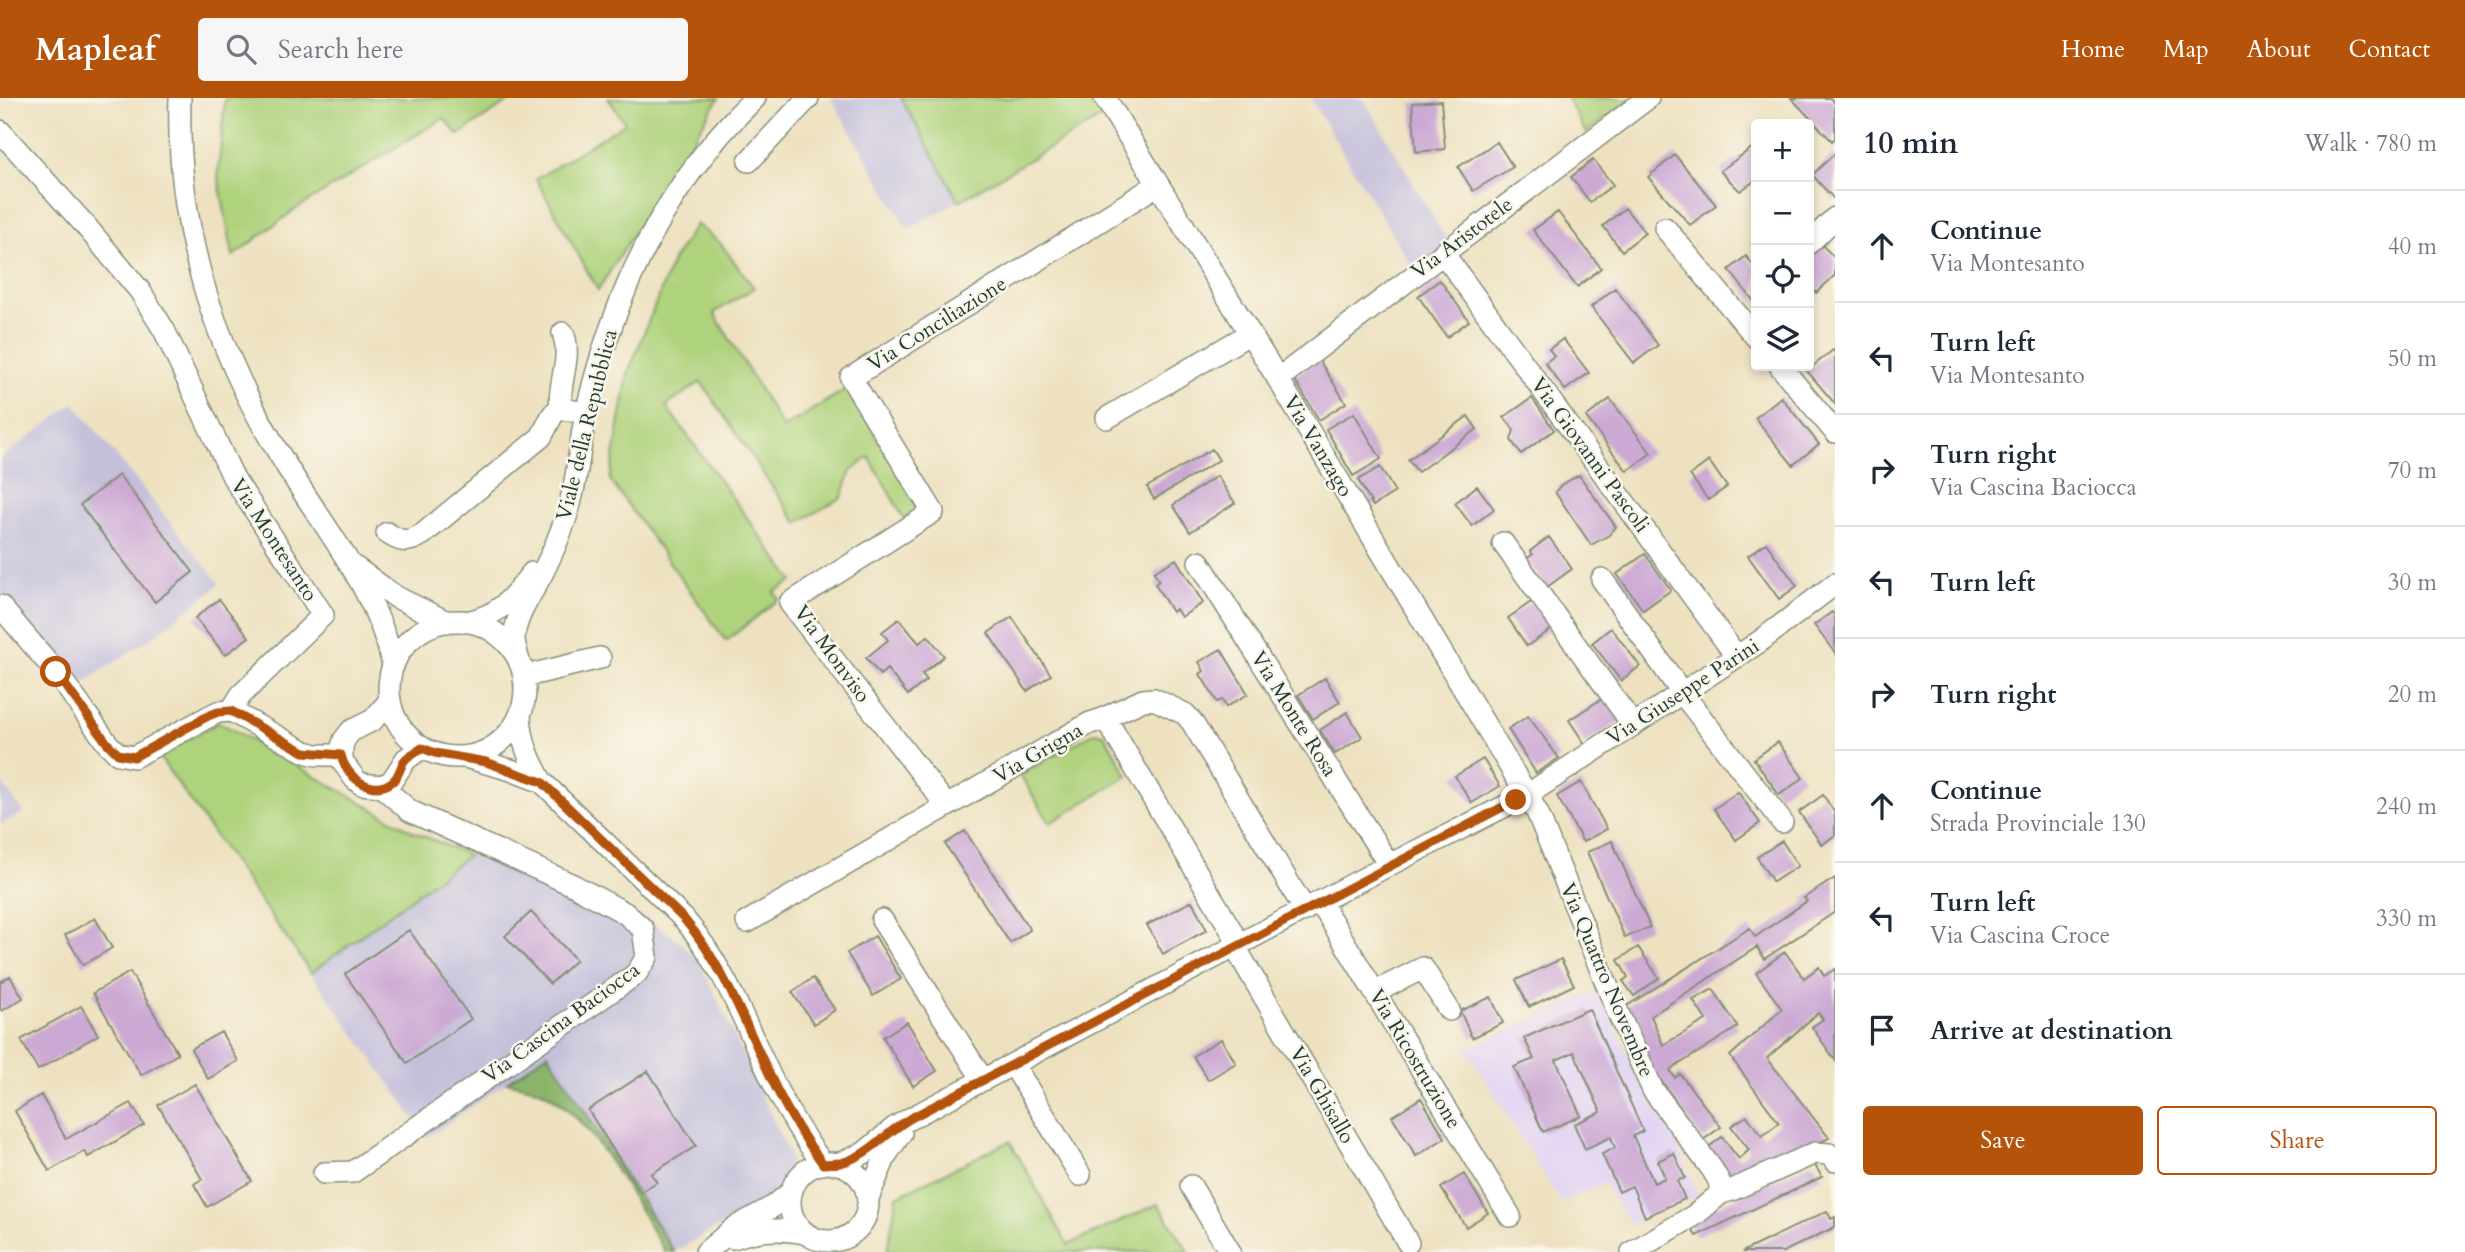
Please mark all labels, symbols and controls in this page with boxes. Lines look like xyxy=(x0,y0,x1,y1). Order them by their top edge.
search box xyxy=(198,18,688,81)
text: Mapleaf xyxy=(35,27,156,72)
icon: search xyxy=(222,30,260,68)
text: Search here xyxy=(278,32,404,67)
text: Home xyxy=(2061,33,2125,66)
text: Map xyxy=(2163,33,2209,66)
text: About xyxy=(2247,33,2311,66)
text: Contact xyxy=(2349,33,2430,66)
map controls xyxy=(1751,119,1814,371)
button: + xyxy=(1751,119,1814,182)
text: 10 min xyxy=(1863,123,1958,164)
text: Walk · 780 m xyxy=(2304,128,2437,159)
button: − xyxy=(1751,182,1814,245)
street label: Via Aristotele xyxy=(1405,190,1519,286)
text: Continue xyxy=(1930,213,2042,248)
icon: ahead xyxy=(1863,227,1901,265)
text: 40 m xyxy=(2388,231,2437,262)
button: locate xyxy=(1751,245,1814,308)
text: Via Montesanto xyxy=(1930,248,2085,279)
street label: Via Conciliazione xyxy=(862,269,1012,379)
button: layers xyxy=(1751,308,1814,371)
text: Turn left xyxy=(1930,325,2035,360)
street label: Viale della Repubblica xyxy=(549,326,625,524)
icon: left xyxy=(1863,339,1901,377)
text: 50 m xyxy=(2388,343,2437,374)
text: Via Montesanto xyxy=(1930,360,2085,391)
street label: Via Giovanni Pascoli xyxy=(1524,371,1656,539)
street label: Via Vanzago xyxy=(1276,390,1360,502)
text: Turn right xyxy=(1930,437,2057,472)
icon: right xyxy=(1863,451,1901,489)
text: 70 m xyxy=(2388,455,2437,486)
text: Via Cascina Baciocca xyxy=(1930,472,2137,503)
street label: Via Montesanto xyxy=(223,473,325,607)
icon: left xyxy=(1863,563,1901,601)
text: Turn left xyxy=(1930,565,2035,600)
text: 30 m xyxy=(2388,567,2437,598)
street label: Via Monviso xyxy=(787,599,877,709)
street label: Via Giuseppe Parini xyxy=(1601,632,1765,752)
street label: Via Monte Rosa xyxy=(1244,646,1344,782)
route start xyxy=(40,656,71,687)
icon: right xyxy=(1863,675,1901,713)
text: Turn right xyxy=(1930,677,2057,712)
text: 20 m xyxy=(2388,679,2437,710)
street label: Via Grigna xyxy=(988,716,1088,790)
text: Continue xyxy=(1930,773,2042,808)
route end xyxy=(1500,784,1531,815)
icon: ahead xyxy=(1863,787,1901,825)
text: 240 m xyxy=(2376,791,2437,822)
text: Strada Provinciale 130 xyxy=(1930,808,2146,839)
street label: Via Quattro Novembre xyxy=(1553,878,1661,1082)
text: Turn left xyxy=(1930,885,2035,920)
icon: left xyxy=(1863,899,1901,937)
text: 330 m xyxy=(2376,903,2437,934)
text: Via Cascina Croce xyxy=(1930,920,2110,951)
street label: Via Cascina Baciocca xyxy=(476,956,646,1090)
street label: Via Ricostruzione xyxy=(1362,984,1468,1134)
icon: arrive xyxy=(1863,1011,1901,1049)
text: Arrive at destination xyxy=(1930,1013,2173,1048)
street label: Via Ghisallo xyxy=(1282,1041,1362,1149)
button: Save xyxy=(1863,1106,2143,1175)
button: Share xyxy=(2157,1106,2437,1175)

